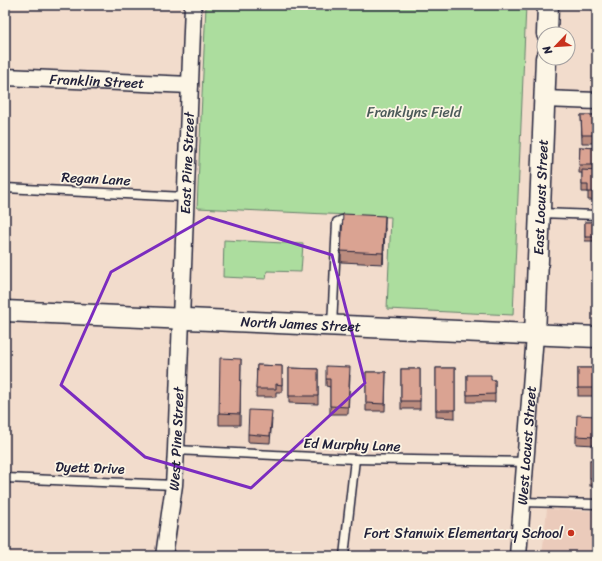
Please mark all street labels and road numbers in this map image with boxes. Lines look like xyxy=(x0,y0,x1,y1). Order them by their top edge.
street label: Franklin Street xyxy=(49,66,145,96)
street label: East Pine Street xyxy=(173,110,201,214)
street label: East Locust Street xyxy=(526,139,555,256)
street label: Regan Lane xyxy=(61,165,131,193)
street label: North James Street xyxy=(240,309,361,339)
street label: West Pine Street xyxy=(161,385,191,492)
street label: West Locust Street xyxy=(509,385,544,506)
street label: Ed Murphy Lane xyxy=(303,431,401,459)
street label: Dyett Drive xyxy=(55,454,125,482)

